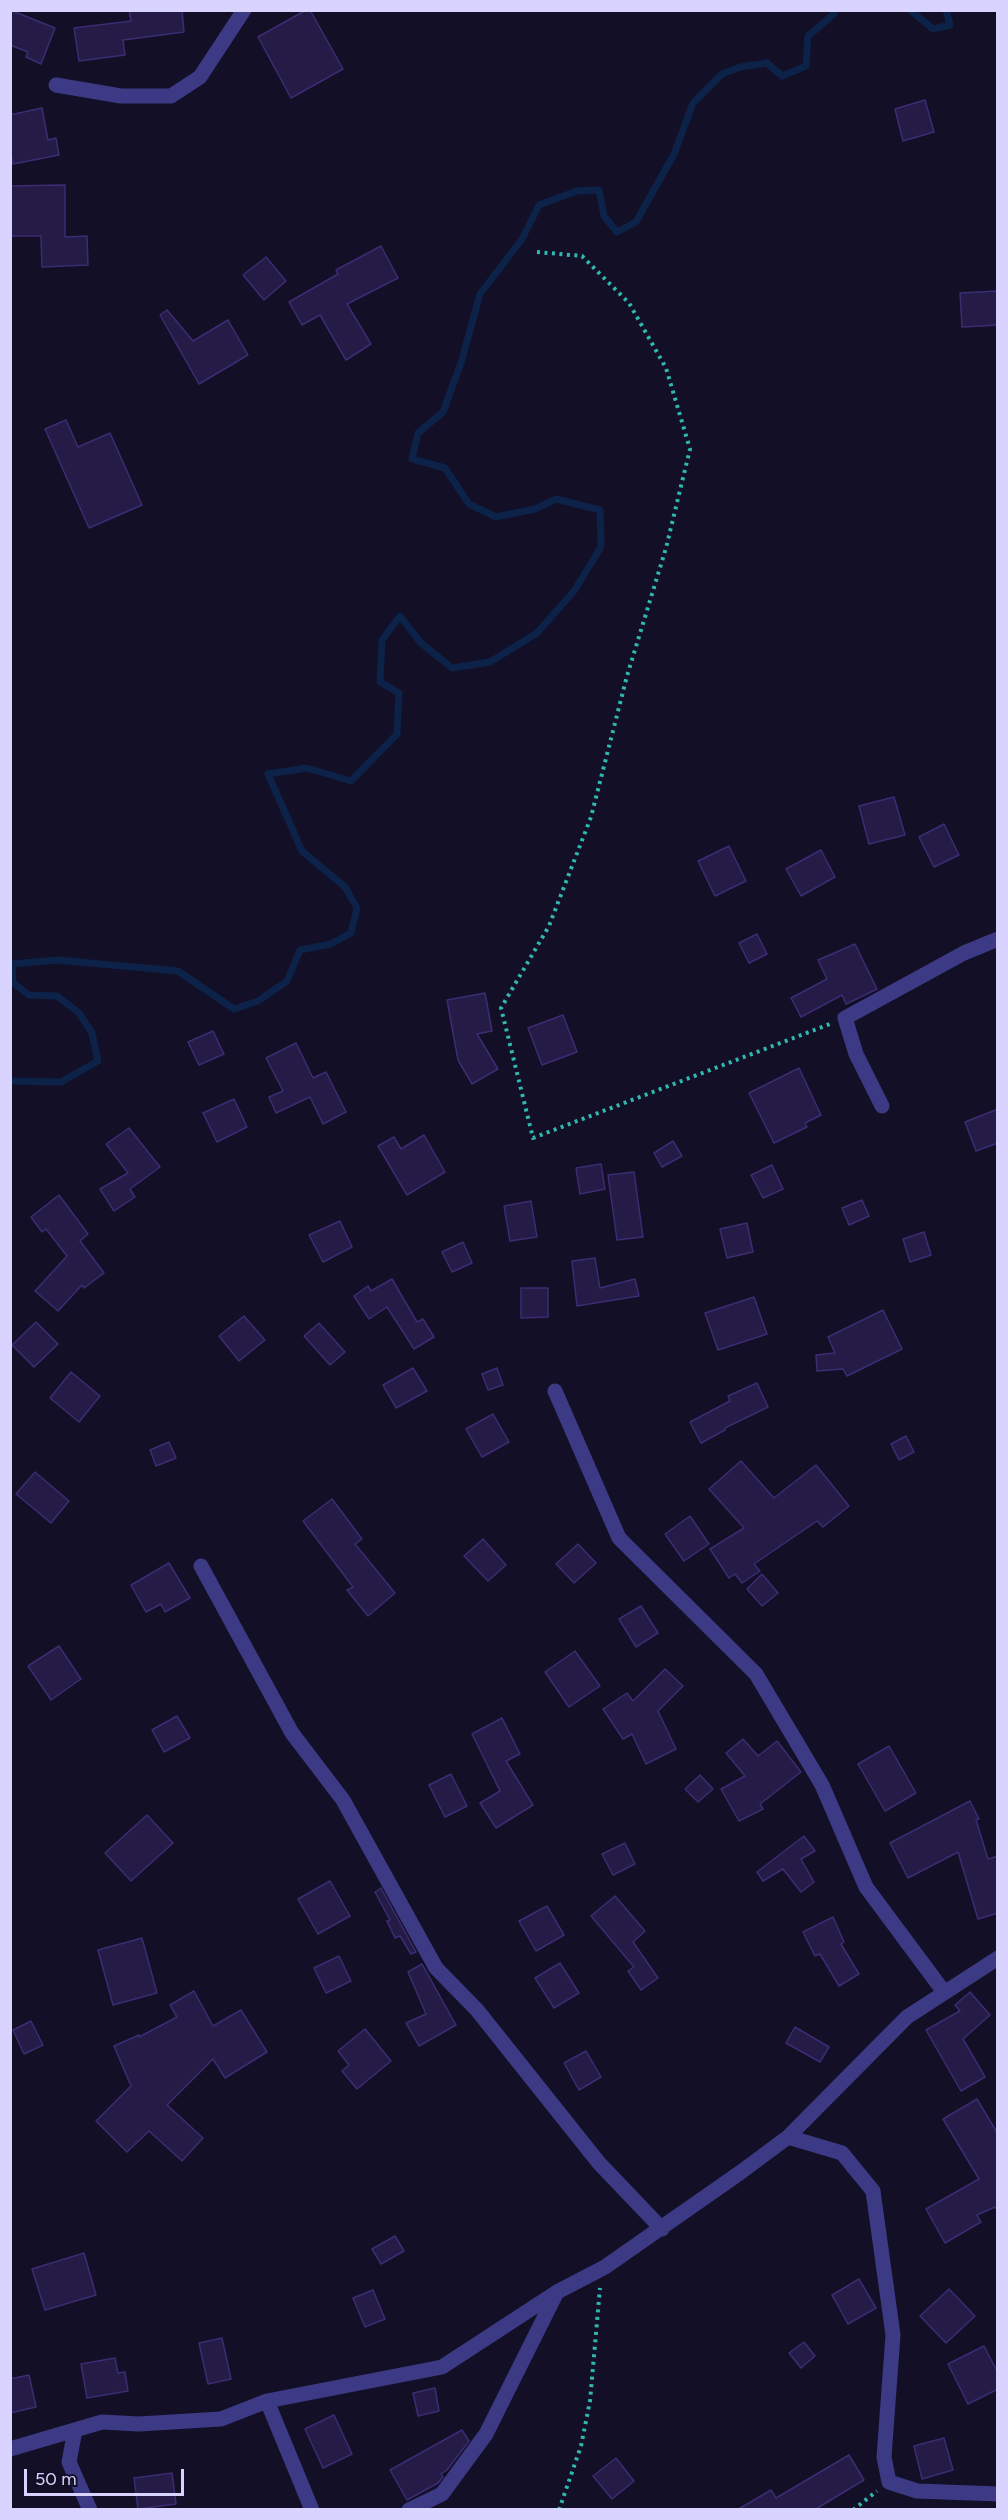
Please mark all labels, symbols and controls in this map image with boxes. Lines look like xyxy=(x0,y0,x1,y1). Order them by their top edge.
scale bar xyxy=(27,2457,188,2495)
text: 50 m xyxy=(35,2468,77,2490)

